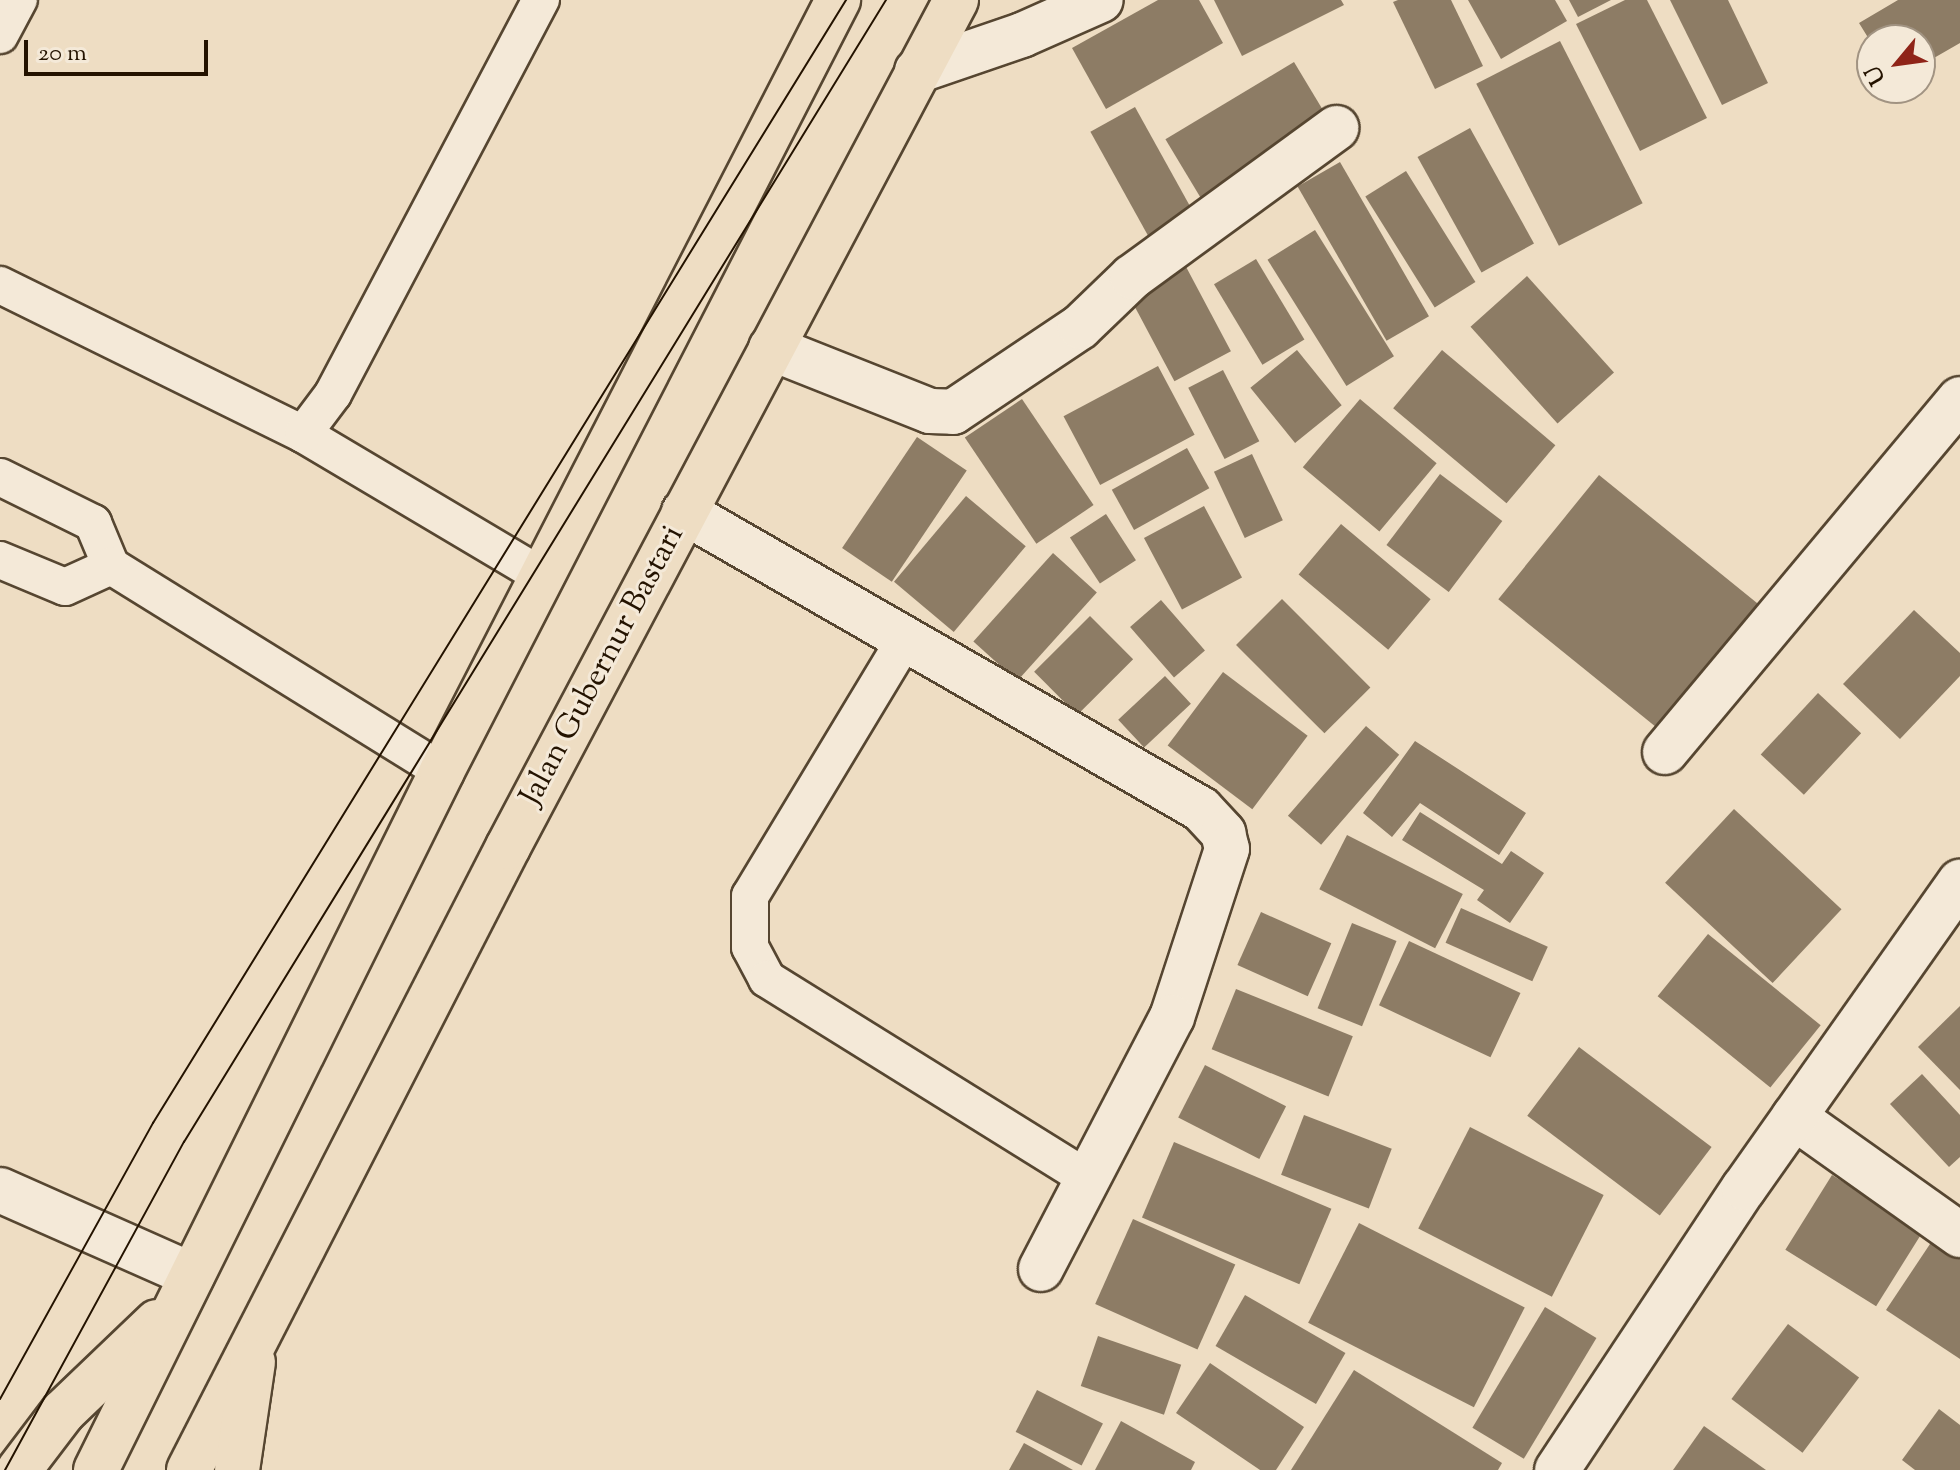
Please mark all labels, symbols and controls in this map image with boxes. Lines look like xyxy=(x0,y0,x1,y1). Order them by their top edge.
scale bar xyxy=(28,24,212,74)
north arrow xyxy=(1856,24,1936,104)
text: 20 m xyxy=(38,37,87,71)
text: U xyxy=(1858,59,1895,90)
street label: Jalan Gubernur Bastari xyxy=(513,519,693,813)

